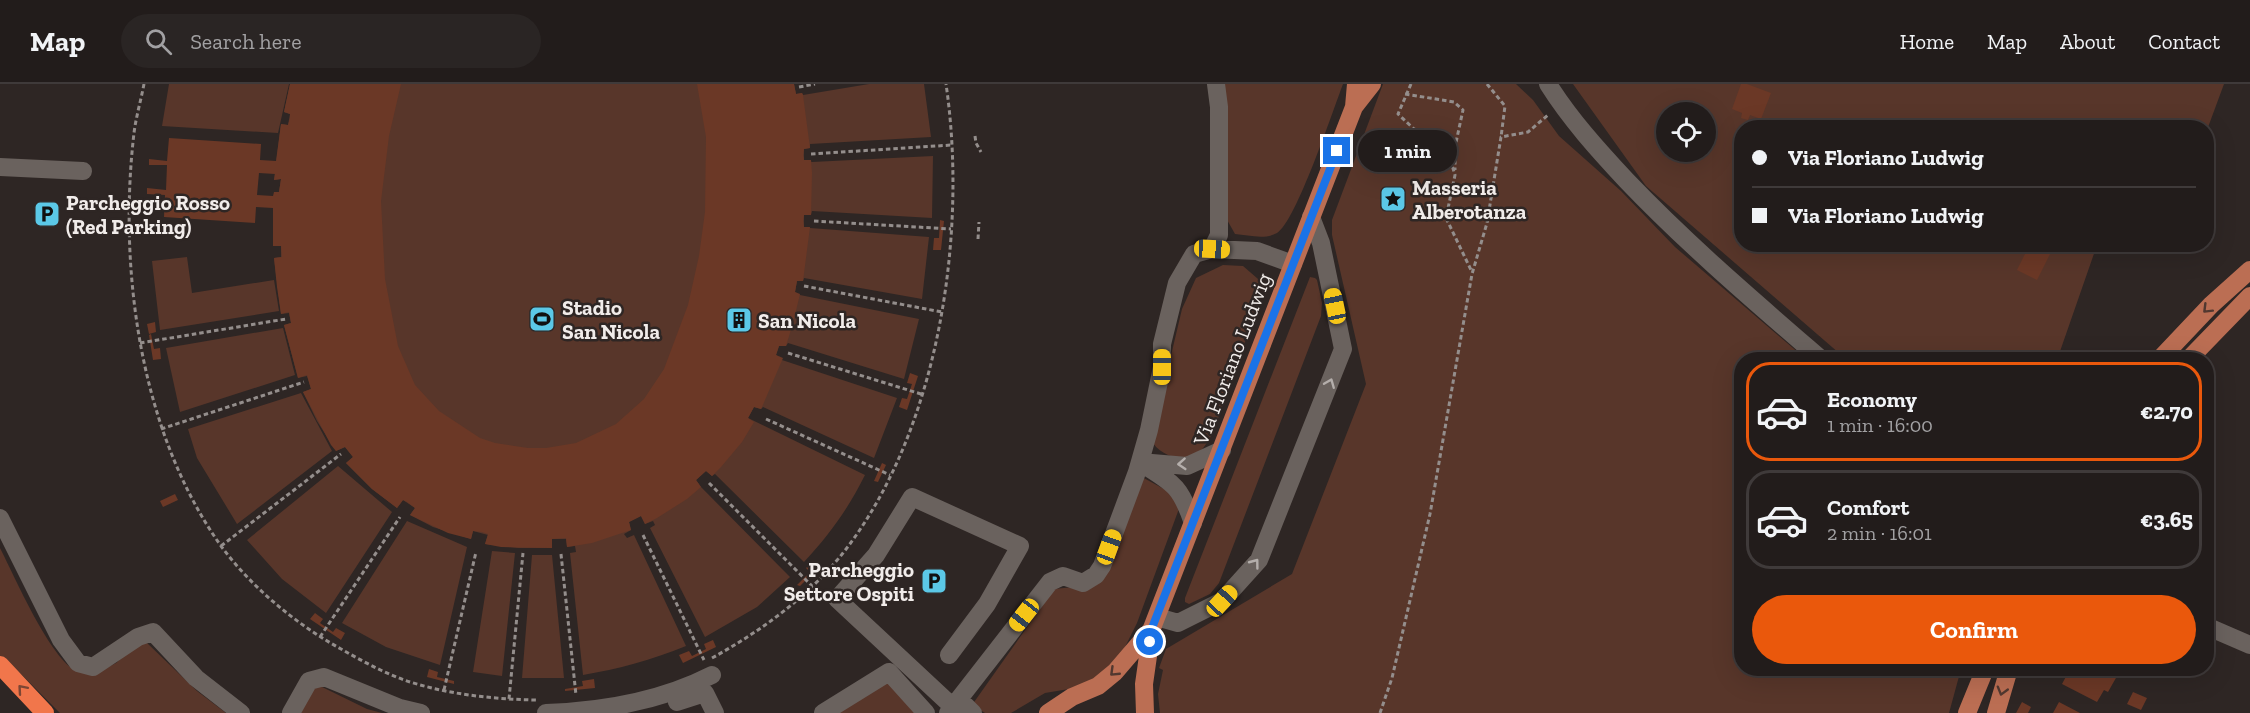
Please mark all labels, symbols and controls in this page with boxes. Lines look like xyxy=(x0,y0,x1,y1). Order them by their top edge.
search box xyxy=(121,14,541,68)
text: Map xyxy=(30,25,85,58)
icon: search xyxy=(142,25,175,58)
text: Search here xyxy=(190,28,302,55)
text: Home xyxy=(1900,29,1954,54)
text: Map xyxy=(1987,29,2027,54)
text: About xyxy=(2060,29,2115,54)
text: Contact xyxy=(2148,29,2220,54)
map controls xyxy=(1656,102,1716,162)
button: locate xyxy=(1656,102,1716,162)
callout: 1 min xyxy=(1358,130,1457,172)
route end xyxy=(1323,137,1350,164)
text: 1 min xyxy=(1384,139,1431,163)
text: Via Floriano Ludwig xyxy=(1788,144,1984,171)
place label: Masseria Alberotanza xyxy=(1412,175,1527,224)
place icon: Masseria Alberotanza xyxy=(1378,184,1408,214)
place label: Parcheggio Rosso (Red Parking) xyxy=(66,190,230,239)
parking icon: Parcheggio Rosso (Red Parking) xyxy=(32,199,62,229)
text: Via Floriano Ludwig xyxy=(1788,202,1984,229)
car xyxy=(1194,239,1230,259)
street label: Via Floriano Ludwig xyxy=(1187,269,1277,450)
car xyxy=(1322,287,1348,325)
place label: Stadio San Nicola xyxy=(562,295,660,344)
one-way arrow xyxy=(2203,302,2213,313)
sports icon: Stadio San Nicola xyxy=(527,304,557,334)
building icon: San Nicola xyxy=(724,305,754,335)
place label: San Nicola xyxy=(758,308,856,333)
car xyxy=(1153,349,1171,385)
one-way arrow xyxy=(1323,378,1335,389)
icon: car xyxy=(1755,385,1809,439)
text: Economy xyxy=(1827,386,1917,413)
text: €2.70 xyxy=(2140,398,2193,425)
text: 1 min · 16:00 xyxy=(1827,413,1933,437)
one-way arrow xyxy=(1178,458,1187,471)
icon: car xyxy=(1755,493,1809,547)
text: Comfort xyxy=(1827,494,1909,521)
text: €3.65 xyxy=(2140,506,2193,533)
text: 2 min · 16:01 xyxy=(1827,521,1932,545)
car xyxy=(1094,527,1124,567)
place label: Parcheggio Settore Ospiti xyxy=(784,557,914,606)
one-way arrow xyxy=(1248,559,1259,570)
parking icon: Parcheggio Settore Ospiti xyxy=(919,566,949,596)
car xyxy=(1203,582,1241,620)
car xyxy=(1006,595,1042,635)
button: Confirm xyxy=(1752,595,2196,664)
route start xyxy=(1136,628,1163,655)
one-way arrow xyxy=(1110,665,1120,676)
one-way arrow xyxy=(19,685,30,696)
one-way arrow xyxy=(1997,685,2009,696)

